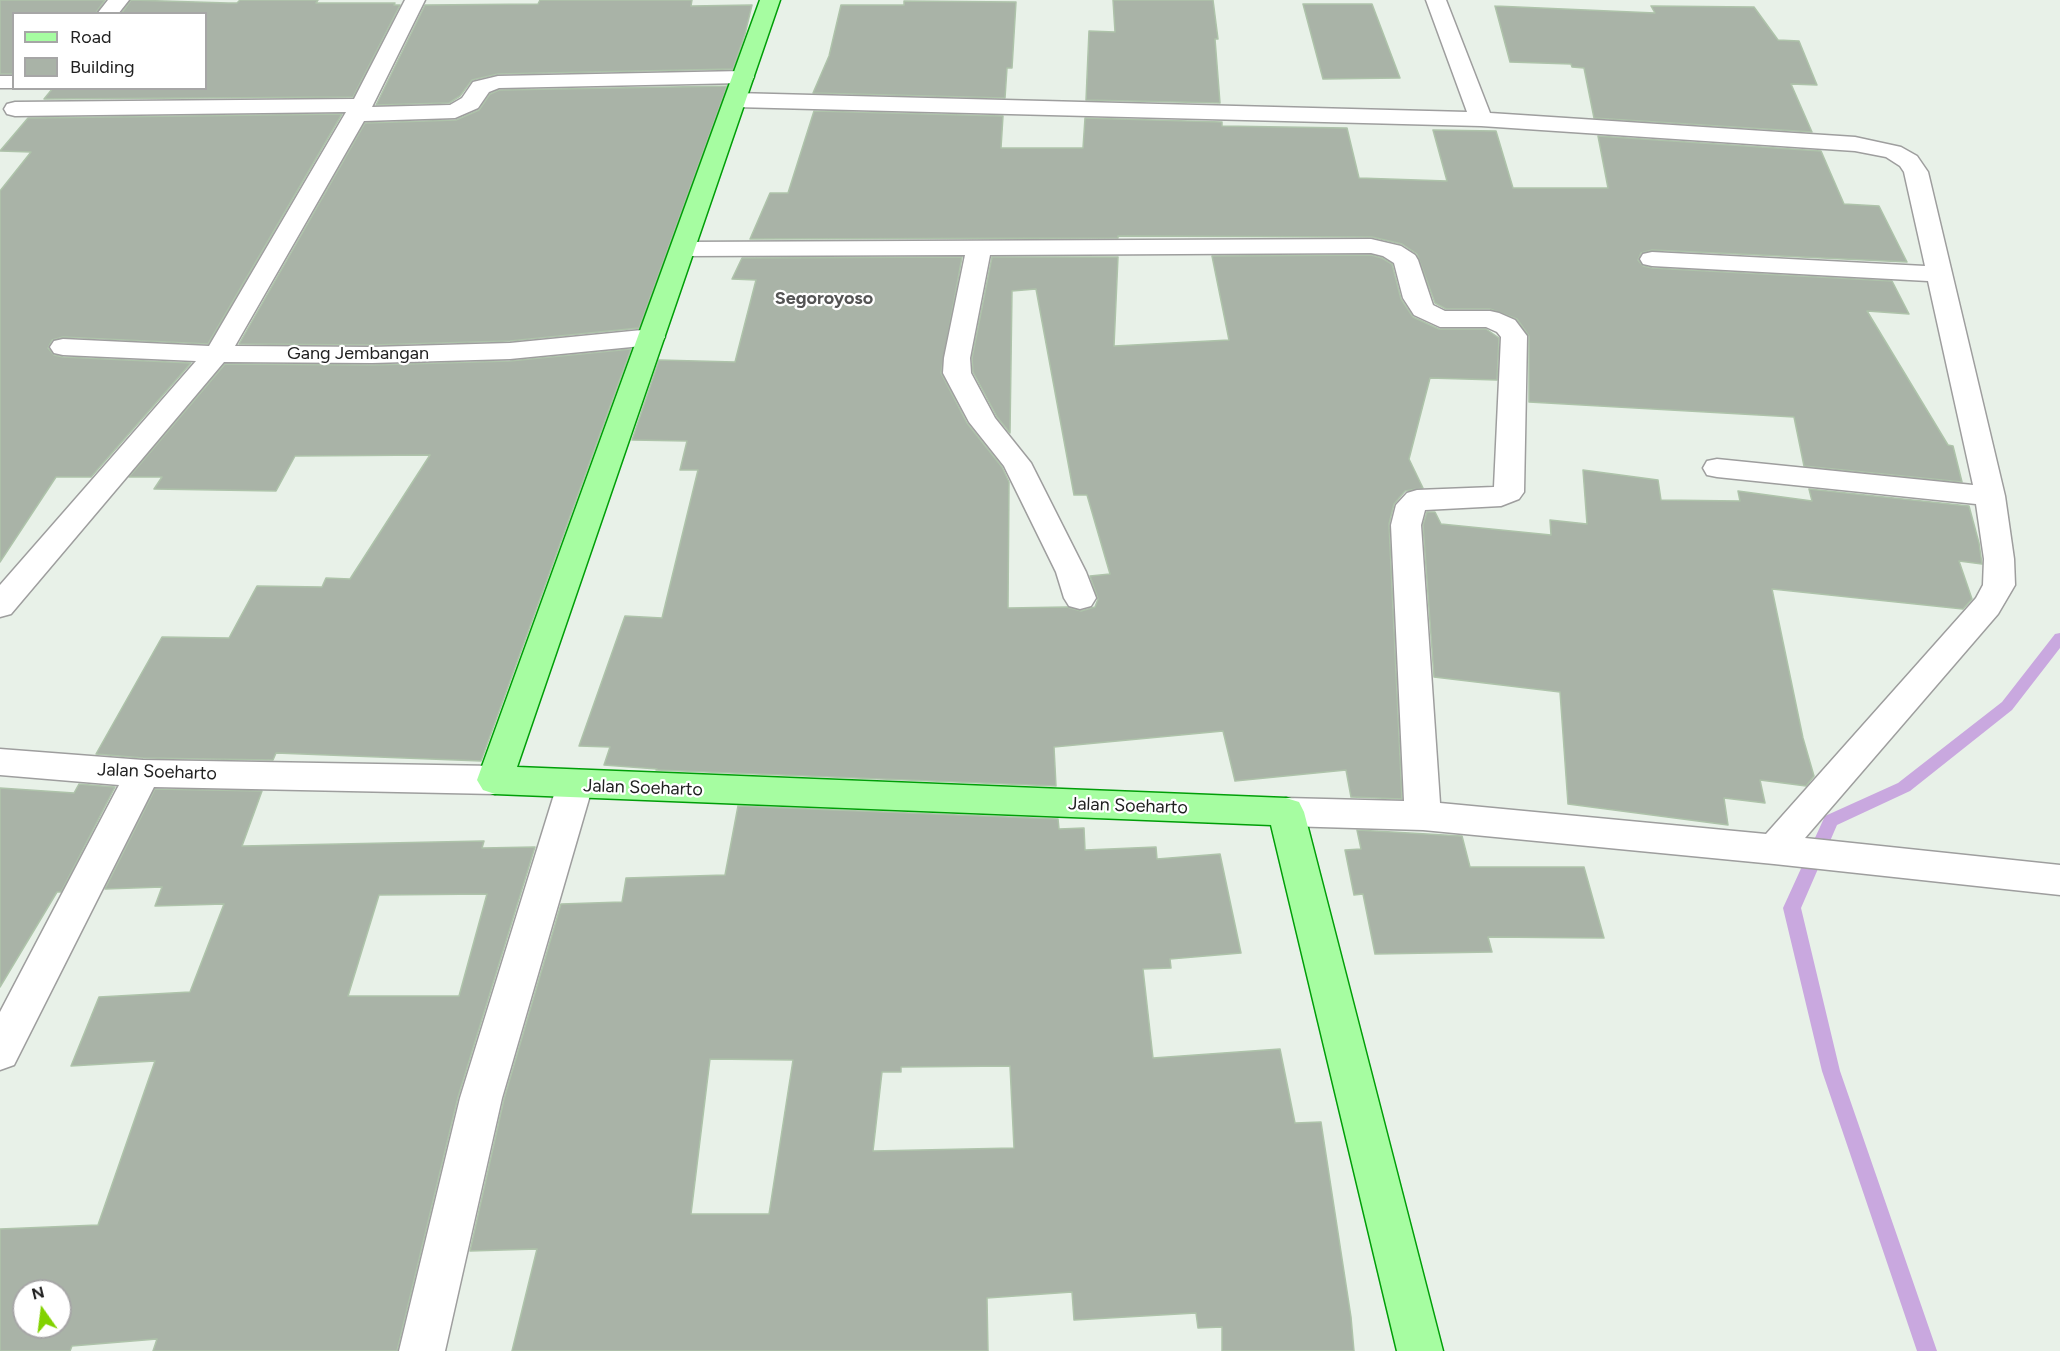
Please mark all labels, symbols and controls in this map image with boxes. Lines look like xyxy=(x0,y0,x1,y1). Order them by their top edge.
legend xyxy=(12,12,207,90)
text: Road xyxy=(70,26,111,48)
text: Building xyxy=(70,56,135,78)
district label: Segoroyoso xyxy=(775,288,873,310)
street label: Gang Jembangan xyxy=(287,343,429,365)
street label: Jalan Soeharto xyxy=(97,759,217,785)
street label: Jalan Soeharto xyxy=(583,775,703,801)
street label: Jalan Soeharto xyxy=(1068,793,1188,819)
north arrow xyxy=(12,1279,72,1339)
text: N xyxy=(30,1282,46,1304)

